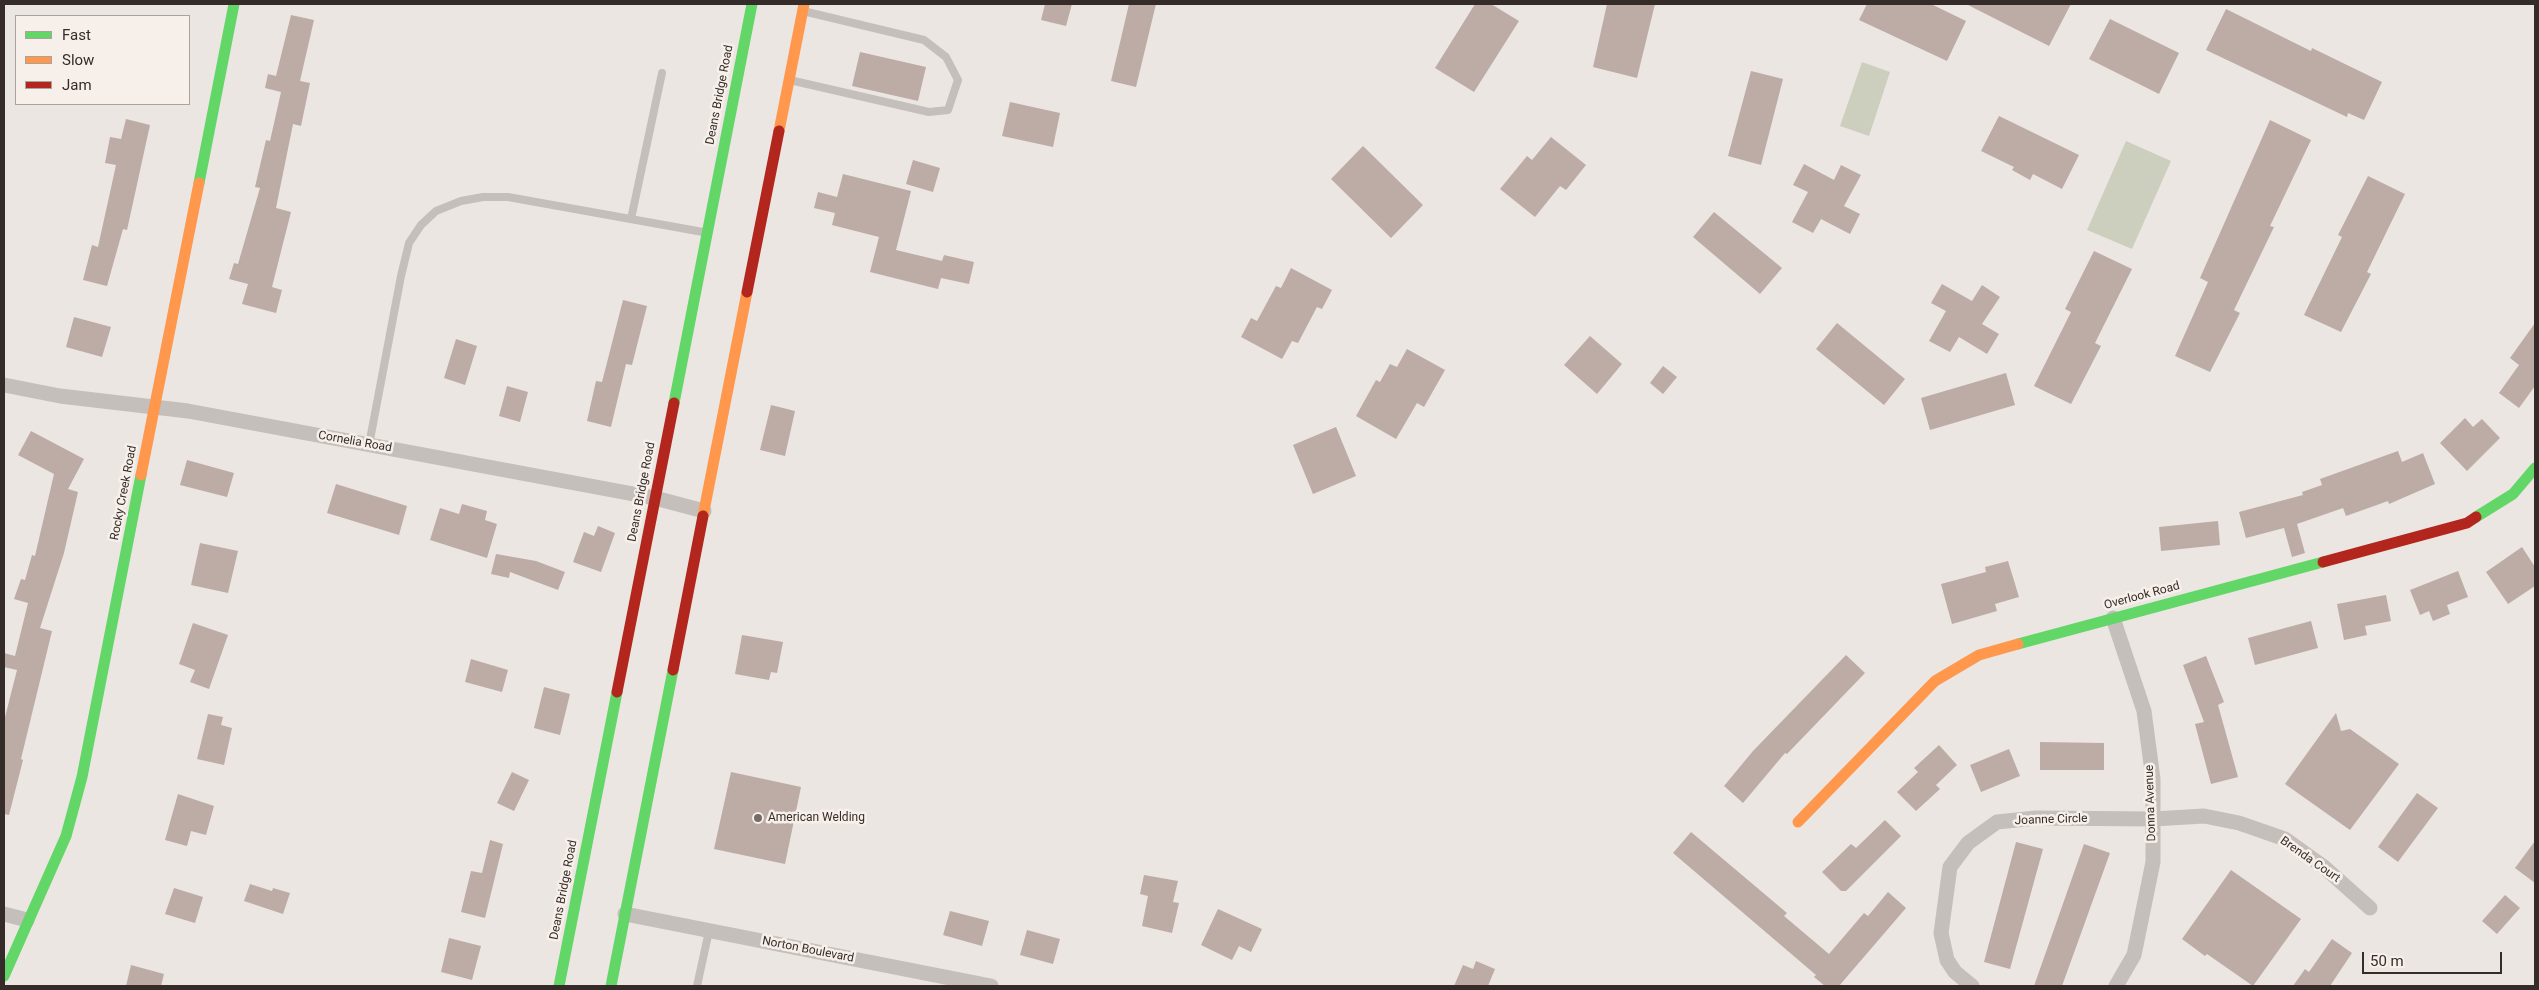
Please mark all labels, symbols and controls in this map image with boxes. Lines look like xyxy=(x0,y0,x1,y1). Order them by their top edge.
legend xyxy=(15,15,190,105)
text: Fast xyxy=(62,26,91,44)
street label: Deans Bridge Road xyxy=(703,44,737,146)
text: Slow xyxy=(62,51,94,69)
text: Jam xyxy=(62,76,92,94)
street label: Cornelia Road xyxy=(317,428,393,456)
street label: Deans Bridge Road xyxy=(625,441,659,543)
street label: Rocky Creek Road xyxy=(108,444,140,542)
street label: Overlook Road xyxy=(2103,579,2181,613)
street label: Donna Avenue xyxy=(2142,764,2160,842)
place label: American Welding xyxy=(768,811,865,825)
marker: American Welding xyxy=(752,812,764,824)
street label: Joanne Circle xyxy=(2014,812,2088,828)
street label: Brenda Court xyxy=(2277,834,2343,886)
street label: Deans Bridge Road xyxy=(547,839,581,941)
street label: Norton Boulevard xyxy=(761,934,855,966)
scale bar xyxy=(2364,942,2504,974)
text: 50 m xyxy=(2370,952,2404,970)

